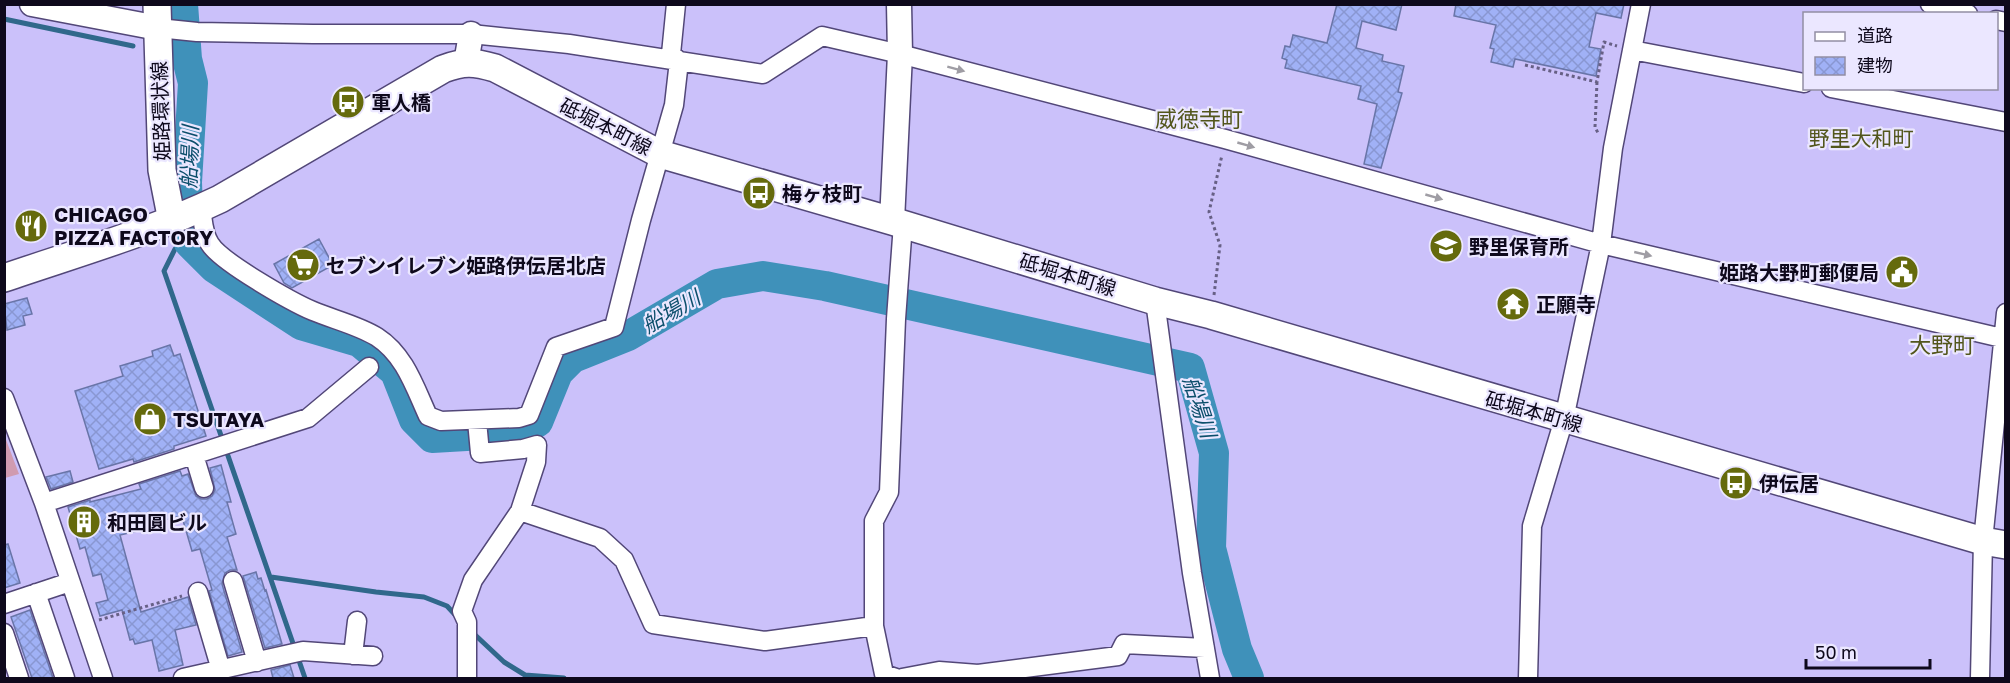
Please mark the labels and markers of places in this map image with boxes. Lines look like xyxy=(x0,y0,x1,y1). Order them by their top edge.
bus stop icon: 軍人橋 xyxy=(330,84,366,120)
place label: 軍人橋 xyxy=(371,90,431,114)
bus stop icon: 梅ヶ枝町 xyxy=(741,175,777,211)
place label: 梅ヶ枝町 xyxy=(782,181,862,205)
place label: CHICAGO PIZZA FACTORY xyxy=(54,202,213,249)
restaurant icon: CHICAGO PIZZA FACTORY xyxy=(13,208,49,244)
school or university icon: 野里保育所 xyxy=(1428,228,1464,264)
place label: 野里保育所 xyxy=(1469,234,1569,258)
supermarket icon: セブンイレブン姫路伊伝居北店 xyxy=(285,247,321,283)
place label: セブンイレブン姫路伊伝居北店 xyxy=(326,253,606,277)
public building icon: 姫路大野町郵便局 xyxy=(1884,254,1920,290)
place label: 姫路大野町郵便局 xyxy=(1719,260,1879,284)
temple icon: 正願寺 xyxy=(1495,286,1531,322)
place label: 正願寺 xyxy=(1536,292,1596,316)
shop icon: TSUTAYA xyxy=(132,401,168,437)
place label: TSUTAYA xyxy=(173,407,264,431)
bus stop icon: 伊伝居 xyxy=(1718,465,1754,501)
place label: 伊伝居 xyxy=(1759,471,1819,495)
building icon: 和田圓ビル xyxy=(66,504,102,540)
place label: 和田圓ビル xyxy=(107,510,207,534)

